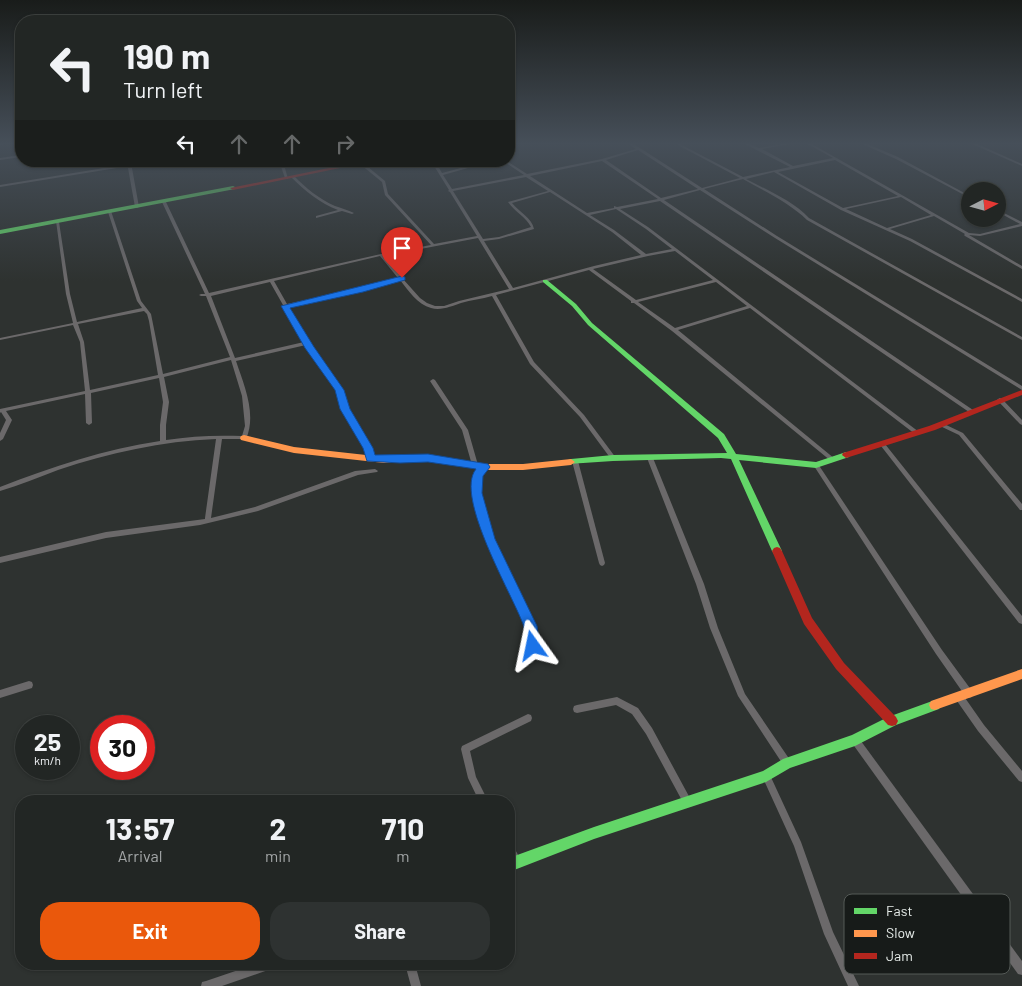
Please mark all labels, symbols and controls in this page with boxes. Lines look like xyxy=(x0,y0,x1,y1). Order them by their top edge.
text: 190 m xyxy=(123,34,210,76)
icon: left xyxy=(40,35,105,100)
text: Turn left xyxy=(123,76,203,102)
icon: left xyxy=(172,130,200,158)
icon: ahead xyxy=(225,130,253,158)
icon: ahead xyxy=(278,130,306,158)
icon: right xyxy=(331,130,359,158)
north arrow xyxy=(961,182,1006,228)
map controls xyxy=(961,182,1006,227)
pin xyxy=(381,227,423,278)
icon: arrive xyxy=(388,234,416,262)
position arrow xyxy=(506,619,558,671)
speed limit sign: 30 xyxy=(90,715,155,780)
text: 25 xyxy=(34,726,61,756)
text: km/h xyxy=(34,753,61,767)
text: 13:57 xyxy=(106,810,174,846)
text: 2 xyxy=(270,810,286,846)
text: 710 xyxy=(382,810,424,846)
text: Arrival xyxy=(118,846,162,865)
text: min xyxy=(265,846,291,865)
text: m xyxy=(396,846,410,865)
legend xyxy=(844,894,1010,974)
button: Exit xyxy=(40,902,260,960)
button: Share xyxy=(270,902,490,960)
text: Fast xyxy=(886,902,912,919)
text: Slow xyxy=(886,924,915,941)
text: Jam xyxy=(886,947,913,964)

